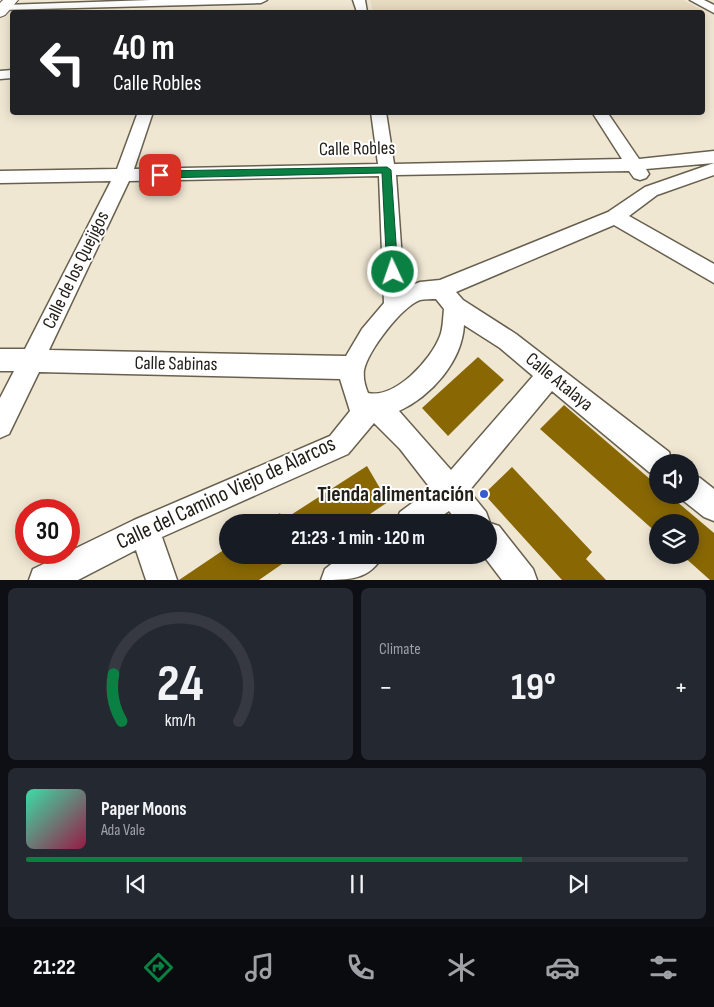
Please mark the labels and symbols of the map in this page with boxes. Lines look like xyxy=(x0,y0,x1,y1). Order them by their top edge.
street label: Calle Robles xyxy=(319,137,395,161)
pin xyxy=(139,154,181,196)
street label: Calle de los Quejigos xyxy=(38,207,114,333)
position arrow xyxy=(366,245,418,297)
street label: Calle Atalaya xyxy=(521,348,597,416)
street label: Calle Sabinas xyxy=(134,352,218,376)
street label: Calle del Camino Viejo de Alarcos xyxy=(112,430,340,556)
place label: Tienda alimentación xyxy=(317,481,474,508)
marker: Tienda alimentación xyxy=(478,488,490,500)
speed limit sign: 30 xyxy=(15,499,80,564)

